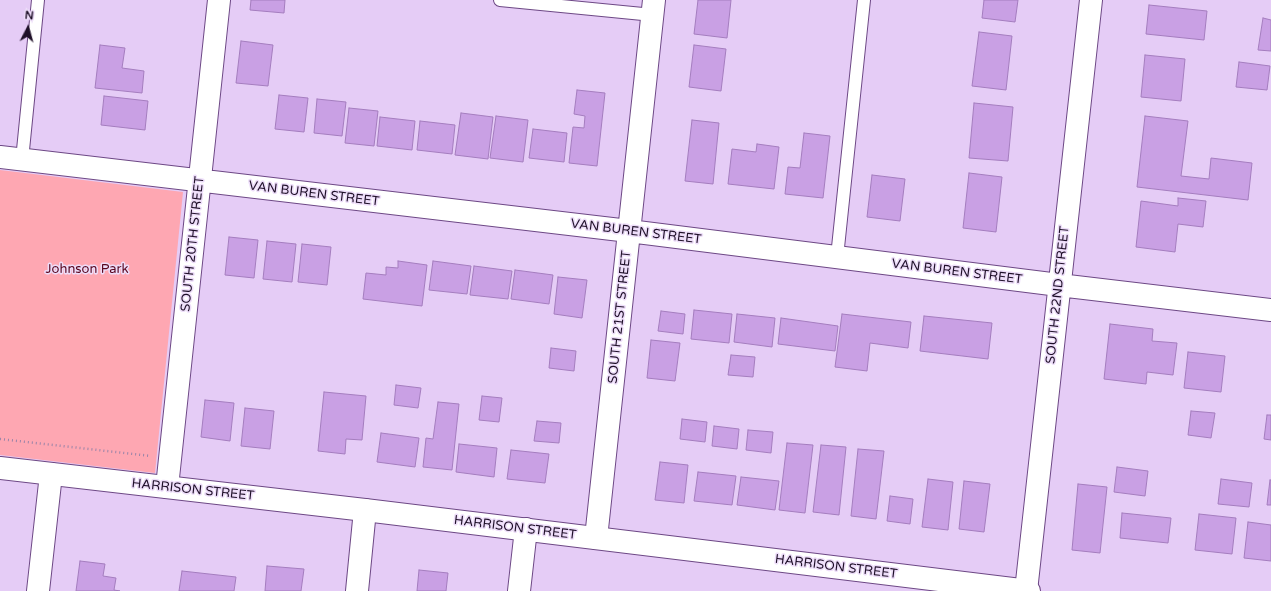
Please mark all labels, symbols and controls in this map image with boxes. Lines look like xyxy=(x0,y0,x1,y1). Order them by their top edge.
north arrow xyxy=(8,8,48,48)
text: N xyxy=(24,9,34,22)
street label: SOUTH 20TH STREET xyxy=(178,175,208,313)
street label: VAN BUREN STREET xyxy=(248,178,380,210)
street label: VAN BUREN STREET xyxy=(570,216,702,248)
street label: SOUTH 22ND STREET xyxy=(1043,225,1073,365)
street label: SOUTH 21ST STREET xyxy=(605,250,635,384)
street label: VAN BUREN STREET xyxy=(891,256,1023,288)
park label: Johnson Park xyxy=(45,262,129,278)
street label: HARRISON STREET xyxy=(131,476,255,504)
street label: HARRISON STREET xyxy=(453,513,577,543)
street label: HARRISON STREET xyxy=(774,552,898,582)

